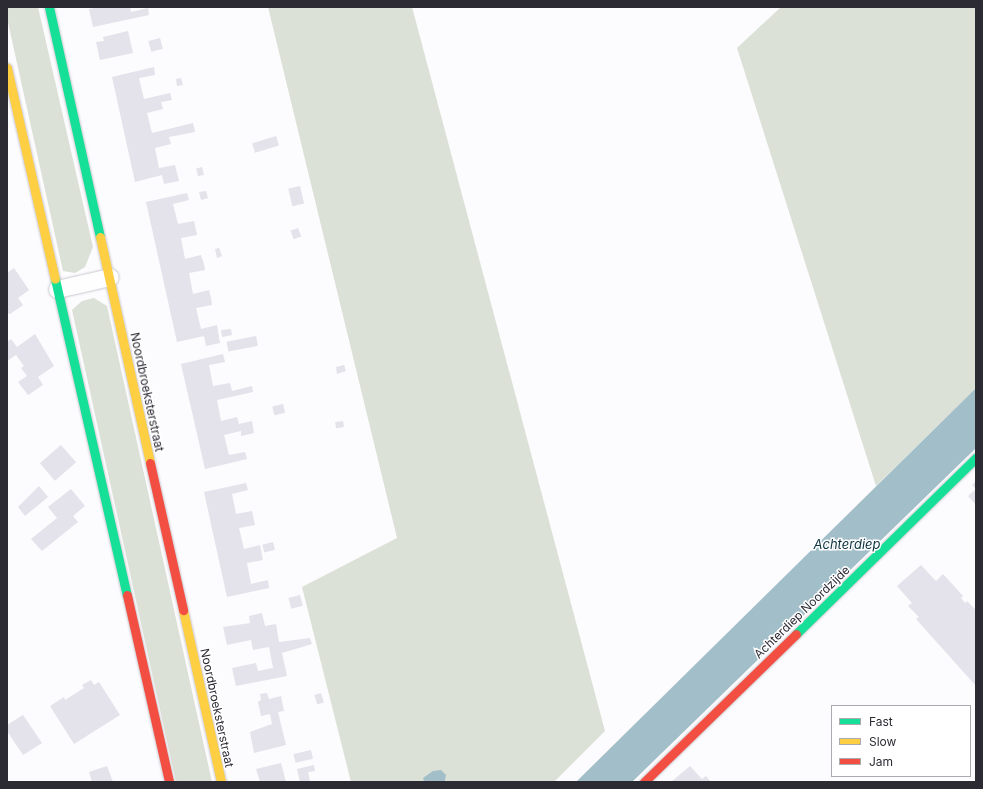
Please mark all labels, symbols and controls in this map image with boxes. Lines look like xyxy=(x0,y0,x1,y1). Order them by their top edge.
street label: Noordbroeksterstraat xyxy=(127,331,167,453)
water label: Achterdiep xyxy=(814,536,880,552)
street label: Achterdiep Noordzijde xyxy=(751,563,853,661)
street label: Noordbroeksterstraat xyxy=(197,647,237,769)
legend xyxy=(831,705,971,777)
text: Fast xyxy=(869,714,893,729)
text: Slow xyxy=(869,734,896,749)
text: Jam xyxy=(869,754,893,769)

